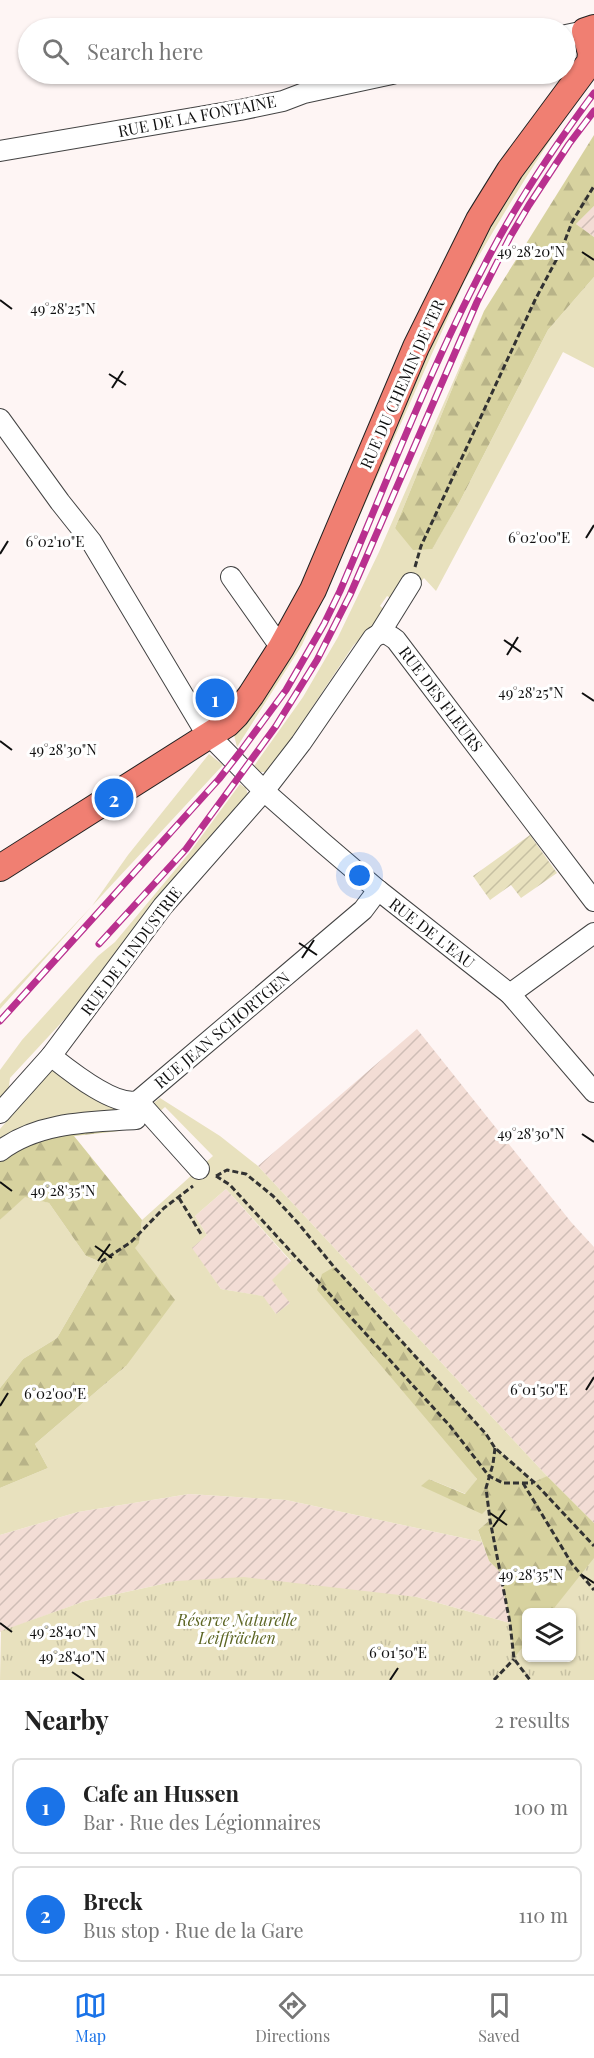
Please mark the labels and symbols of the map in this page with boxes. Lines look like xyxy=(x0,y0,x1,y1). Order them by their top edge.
street label: RUE DE LA FONTAINE xyxy=(116,90,278,141)
text: 49°28'20"N xyxy=(497,241,565,261)
street label: RUE DU CHEMIN DE FER xyxy=(355,295,449,472)
text: 49°28'25"N xyxy=(30,298,96,318)
text: 6°02'00"E xyxy=(508,527,570,547)
text: 6°02'10"E xyxy=(26,531,84,551)
street label: RUE DES FLEURS xyxy=(395,642,488,756)
pin: 1 xyxy=(196,676,234,720)
text: 49°28'25"N xyxy=(498,682,564,702)
text: 49°28'30"N xyxy=(29,739,97,759)
pin: 2 xyxy=(94,776,134,820)
your location xyxy=(345,861,374,890)
street label: RUE DE L'INDUSTRIE xyxy=(75,882,186,1019)
street label: RUE DE L'EAU xyxy=(385,893,480,973)
street label: RUE JEAN SCHORTGEN xyxy=(150,967,294,1093)
text: 49°28'30"N xyxy=(497,1123,565,1143)
text: 49°28'35"N xyxy=(30,1180,96,1200)
text: 6°01'50"E xyxy=(510,1379,568,1399)
text: 6°02'00"E xyxy=(24,1383,86,1403)
text: 49°28'35"N xyxy=(498,1564,564,1584)
park label: Réserve Naturelle Leiffrächen xyxy=(176,1609,297,1648)
text: 49°28'40"N xyxy=(29,1621,97,1641)
text: 6°01'50"E xyxy=(369,1642,427,1662)
text: 49°28'40"N xyxy=(38,1646,106,1666)

